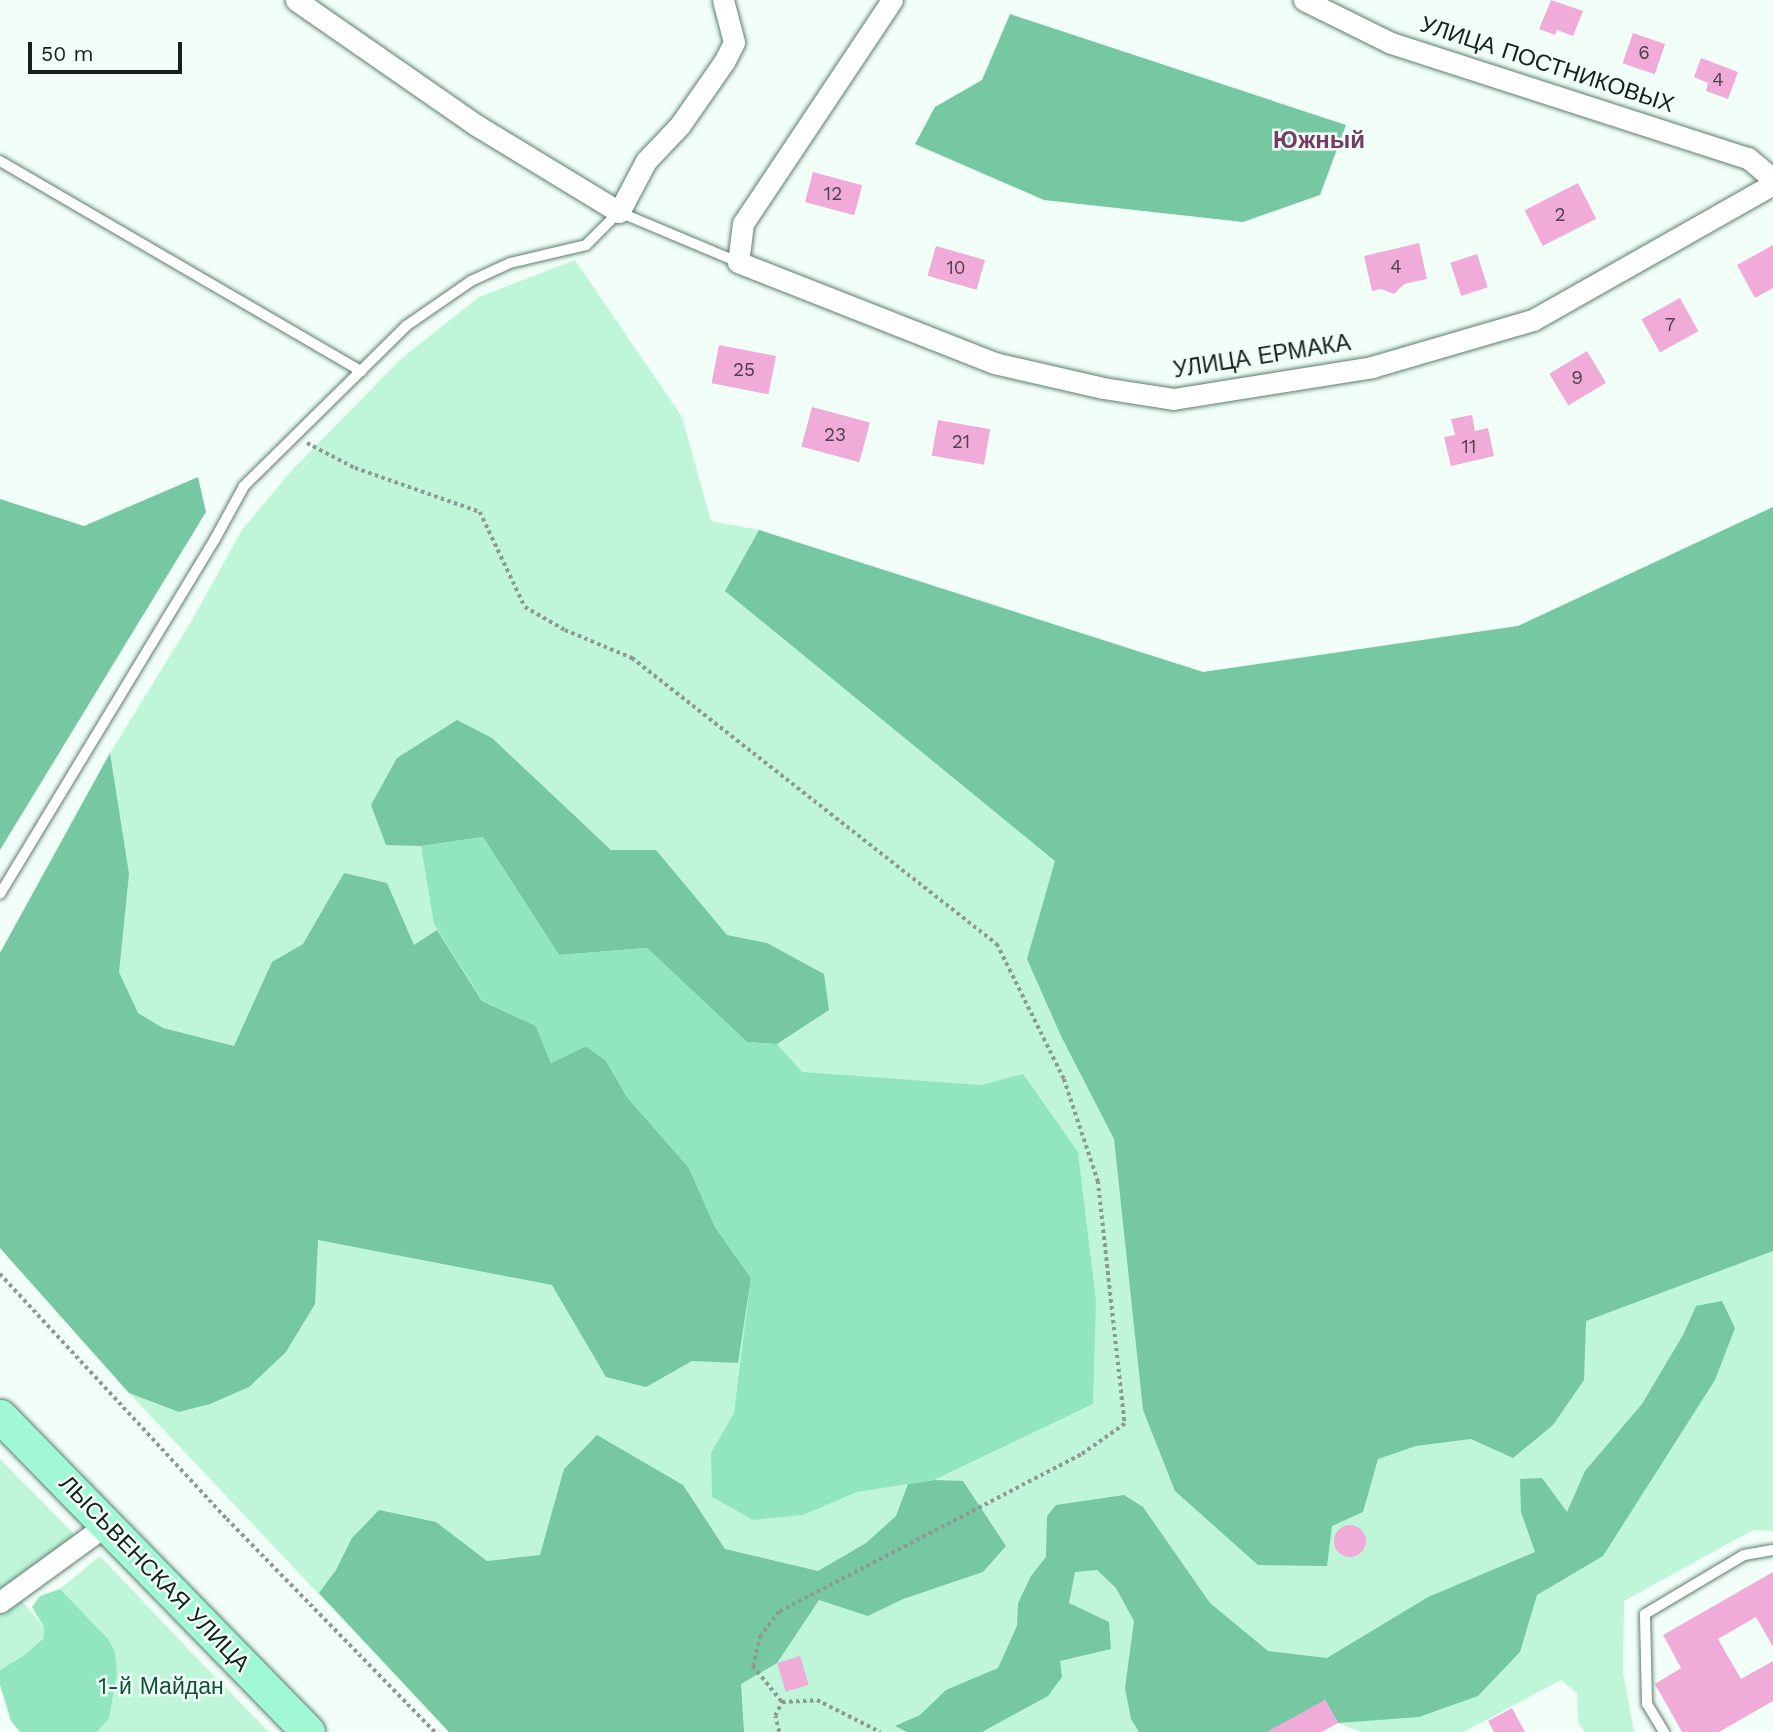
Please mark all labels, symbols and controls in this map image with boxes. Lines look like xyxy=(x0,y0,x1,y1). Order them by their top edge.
street label: УЛИЦА ПОСТНИКОВЫХ xyxy=(1417,11,1677,119)
scale bar xyxy=(32,28,186,72)
text: 50 m xyxy=(41,41,93,66)
house number: 6 xyxy=(1638,42,1650,64)
house number: 4 xyxy=(1712,69,1724,91)
district label: Южный xyxy=(1273,127,1365,155)
house number: 12 xyxy=(824,183,842,205)
house number: 2 xyxy=(1554,204,1566,226)
house number: 4 xyxy=(1390,256,1402,278)
house number: 10 xyxy=(946,257,966,279)
house number: 7 xyxy=(1665,314,1675,336)
street label: УЛИЦА ЕРМАКА xyxy=(1171,329,1353,385)
house number: 25 xyxy=(733,359,755,381)
house number: 9 xyxy=(1571,367,1583,389)
house number: 23 xyxy=(824,424,846,446)
house number: 21 xyxy=(952,431,970,453)
house number: 11 xyxy=(1462,436,1476,458)
street label: ЛЫСЬВЕНСКАЯ УЛИЦА xyxy=(53,1470,255,1678)
park label: 1-й Майдан xyxy=(98,1673,224,1701)

